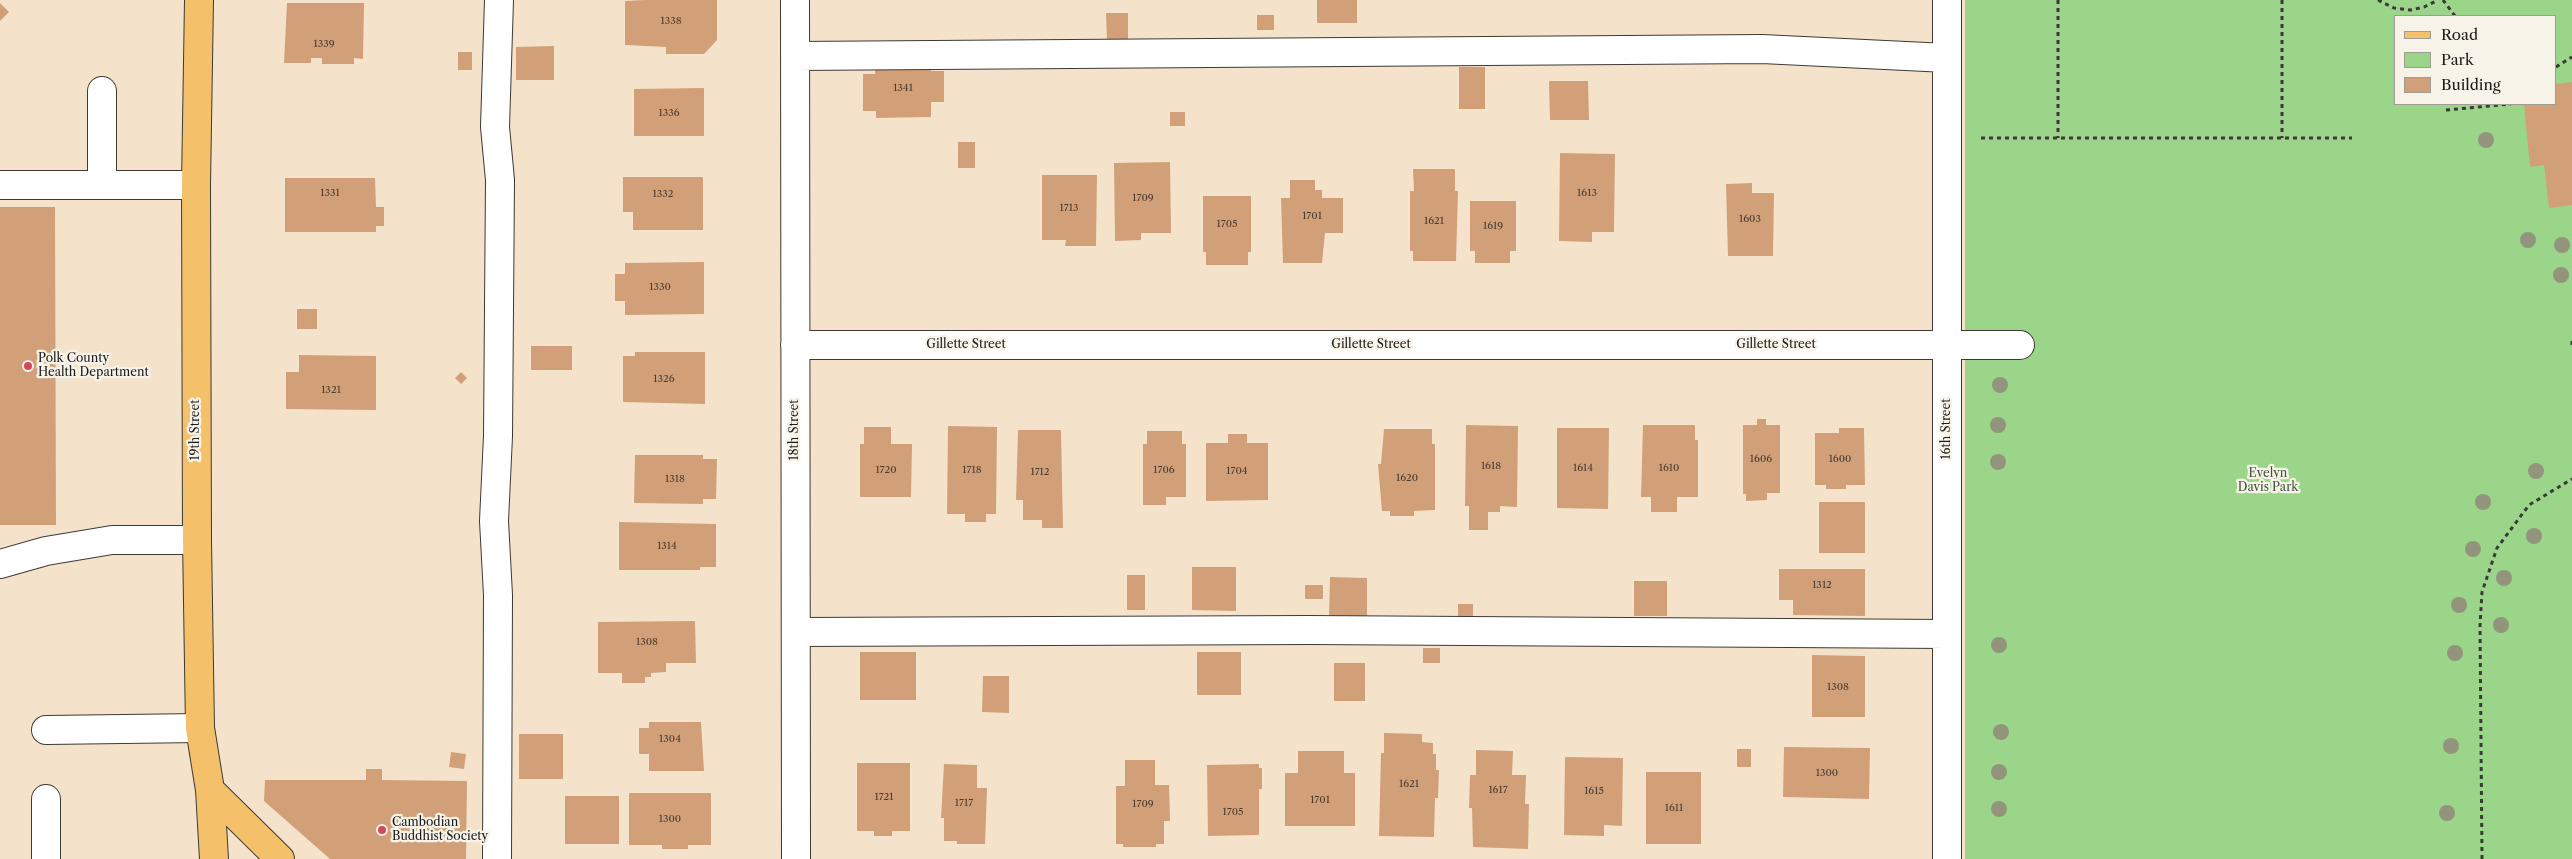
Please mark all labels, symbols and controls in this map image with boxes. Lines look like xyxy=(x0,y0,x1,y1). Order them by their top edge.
house number: 1338 xyxy=(660,15,682,27)
legend xyxy=(2394,15,2557,105)
text: Road xyxy=(2441,25,2478,44)
house number: 1339 xyxy=(313,38,335,50)
text: Park xyxy=(2441,50,2474,69)
text: Building xyxy=(2441,75,2501,94)
house number: 1341 xyxy=(893,82,913,94)
house number: 1336 xyxy=(658,107,680,119)
house number: 1331 xyxy=(320,187,340,199)
house number: 1613 xyxy=(1577,187,1597,199)
house number: 1332 xyxy=(653,188,673,200)
house number: 1709 xyxy=(1132,192,1154,204)
house number: 1713 xyxy=(1060,202,1078,214)
house number: 1701 xyxy=(1302,210,1322,222)
house number: 1603 xyxy=(1739,213,1761,225)
house number: 1621 xyxy=(1424,215,1444,227)
house number: 1705 xyxy=(1217,218,1237,230)
house number: 1619 xyxy=(1483,220,1503,232)
house number: 1330 xyxy=(649,281,671,293)
street label: Gillette Street xyxy=(926,338,1006,352)
street label: Gillette Street xyxy=(1331,338,1411,352)
street label: Gillette Street xyxy=(1736,338,1816,352)
place label: Polk County Health Department xyxy=(38,352,149,380)
marker: Polk County Health Department xyxy=(22,360,34,372)
house number: 1326 xyxy=(653,373,675,385)
house number: 1321 xyxy=(321,384,341,396)
street label: 16th Street xyxy=(1940,398,1954,460)
street label: 19th Street xyxy=(189,399,203,461)
street label: 18th Street xyxy=(788,399,802,461)
house number: 1606 xyxy=(1750,453,1772,465)
house number: 1600 xyxy=(1829,453,1851,465)
house number: 1618 xyxy=(1481,460,1501,472)
house number: 1614 xyxy=(1573,462,1593,474)
house number: 1610 xyxy=(1659,462,1679,474)
house number: 1720 xyxy=(875,464,897,476)
house number: 1718 xyxy=(962,464,982,476)
house number: 1706 xyxy=(1153,464,1175,476)
house number: 1704 xyxy=(1226,465,1248,477)
house number: 1712 xyxy=(1030,466,1050,478)
park label: Evelyn Davis Park xyxy=(2238,467,2298,495)
house number: 1620 xyxy=(1396,472,1418,484)
house number: 1318 xyxy=(665,473,685,485)
house number: 1314 xyxy=(657,540,677,552)
house number: 1312 xyxy=(1812,579,1832,591)
house number: 1308 xyxy=(636,636,658,648)
house number: 1308 xyxy=(1827,681,1849,693)
house number: 1304 xyxy=(659,733,681,745)
house number: 1300 xyxy=(1816,767,1838,779)
house number: 1621 xyxy=(1399,778,1419,790)
house number: 1617 xyxy=(1488,784,1508,796)
house number: 1615 xyxy=(1584,785,1604,797)
house number: 1721 xyxy=(874,791,894,803)
house number: 1701 xyxy=(1310,794,1330,806)
house number: 1717 xyxy=(955,797,973,809)
house number: 1709 xyxy=(1132,798,1154,810)
house number: 1611 xyxy=(1665,802,1683,814)
house number: 1705 xyxy=(1223,806,1243,818)
house number: 1300 xyxy=(659,813,681,825)
place label: Cambodian Buddhist Society xyxy=(392,816,488,844)
marker: Cambodian Buddhist Society xyxy=(376,824,388,836)

